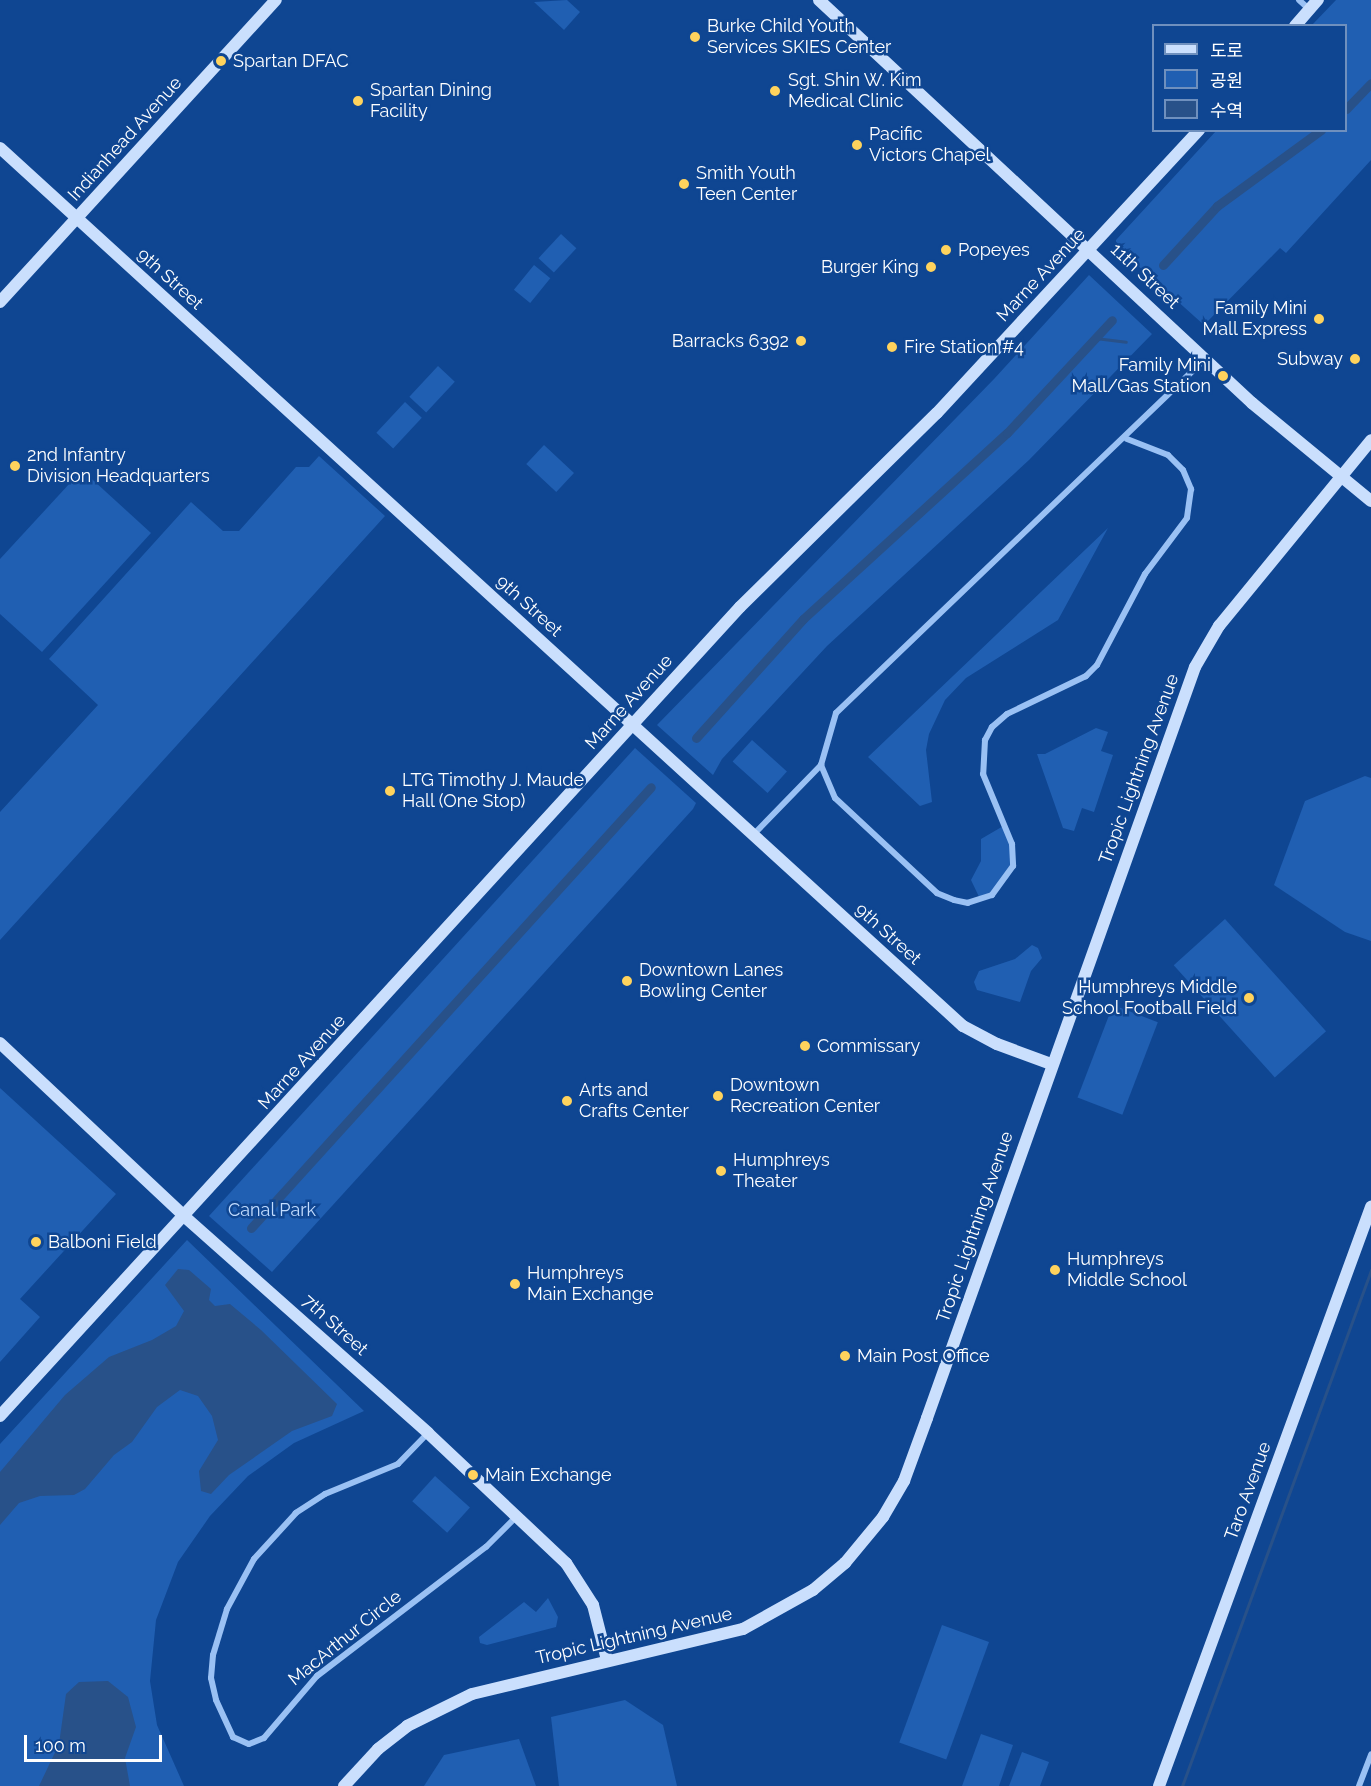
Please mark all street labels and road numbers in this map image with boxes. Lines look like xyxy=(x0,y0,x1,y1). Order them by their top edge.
street label: Indianhead Avenue xyxy=(63,72,187,206)
street label: Marne Avenue xyxy=(992,224,1090,326)
street label: 11th Street xyxy=(1106,239,1184,313)
street label: 9th Street xyxy=(132,244,208,314)
street label: 9th Street xyxy=(491,571,567,641)
street label: Marne Avenue xyxy=(581,650,677,754)
street label: Tropic Lightning Avenue xyxy=(1094,671,1184,867)
street label: 9th Street xyxy=(850,899,926,969)
street label: Marne Avenue xyxy=(254,1010,350,1114)
street label: Tropic Lightning Avenue xyxy=(932,1128,1018,1326)
street label: 7th Street xyxy=(298,1290,372,1360)
street label: Taro Avenue xyxy=(1220,1439,1276,1543)
street label: MacArthur Circle xyxy=(284,1586,406,1690)
street label: Tropic Lightning Avenue xyxy=(533,1603,735,1669)

